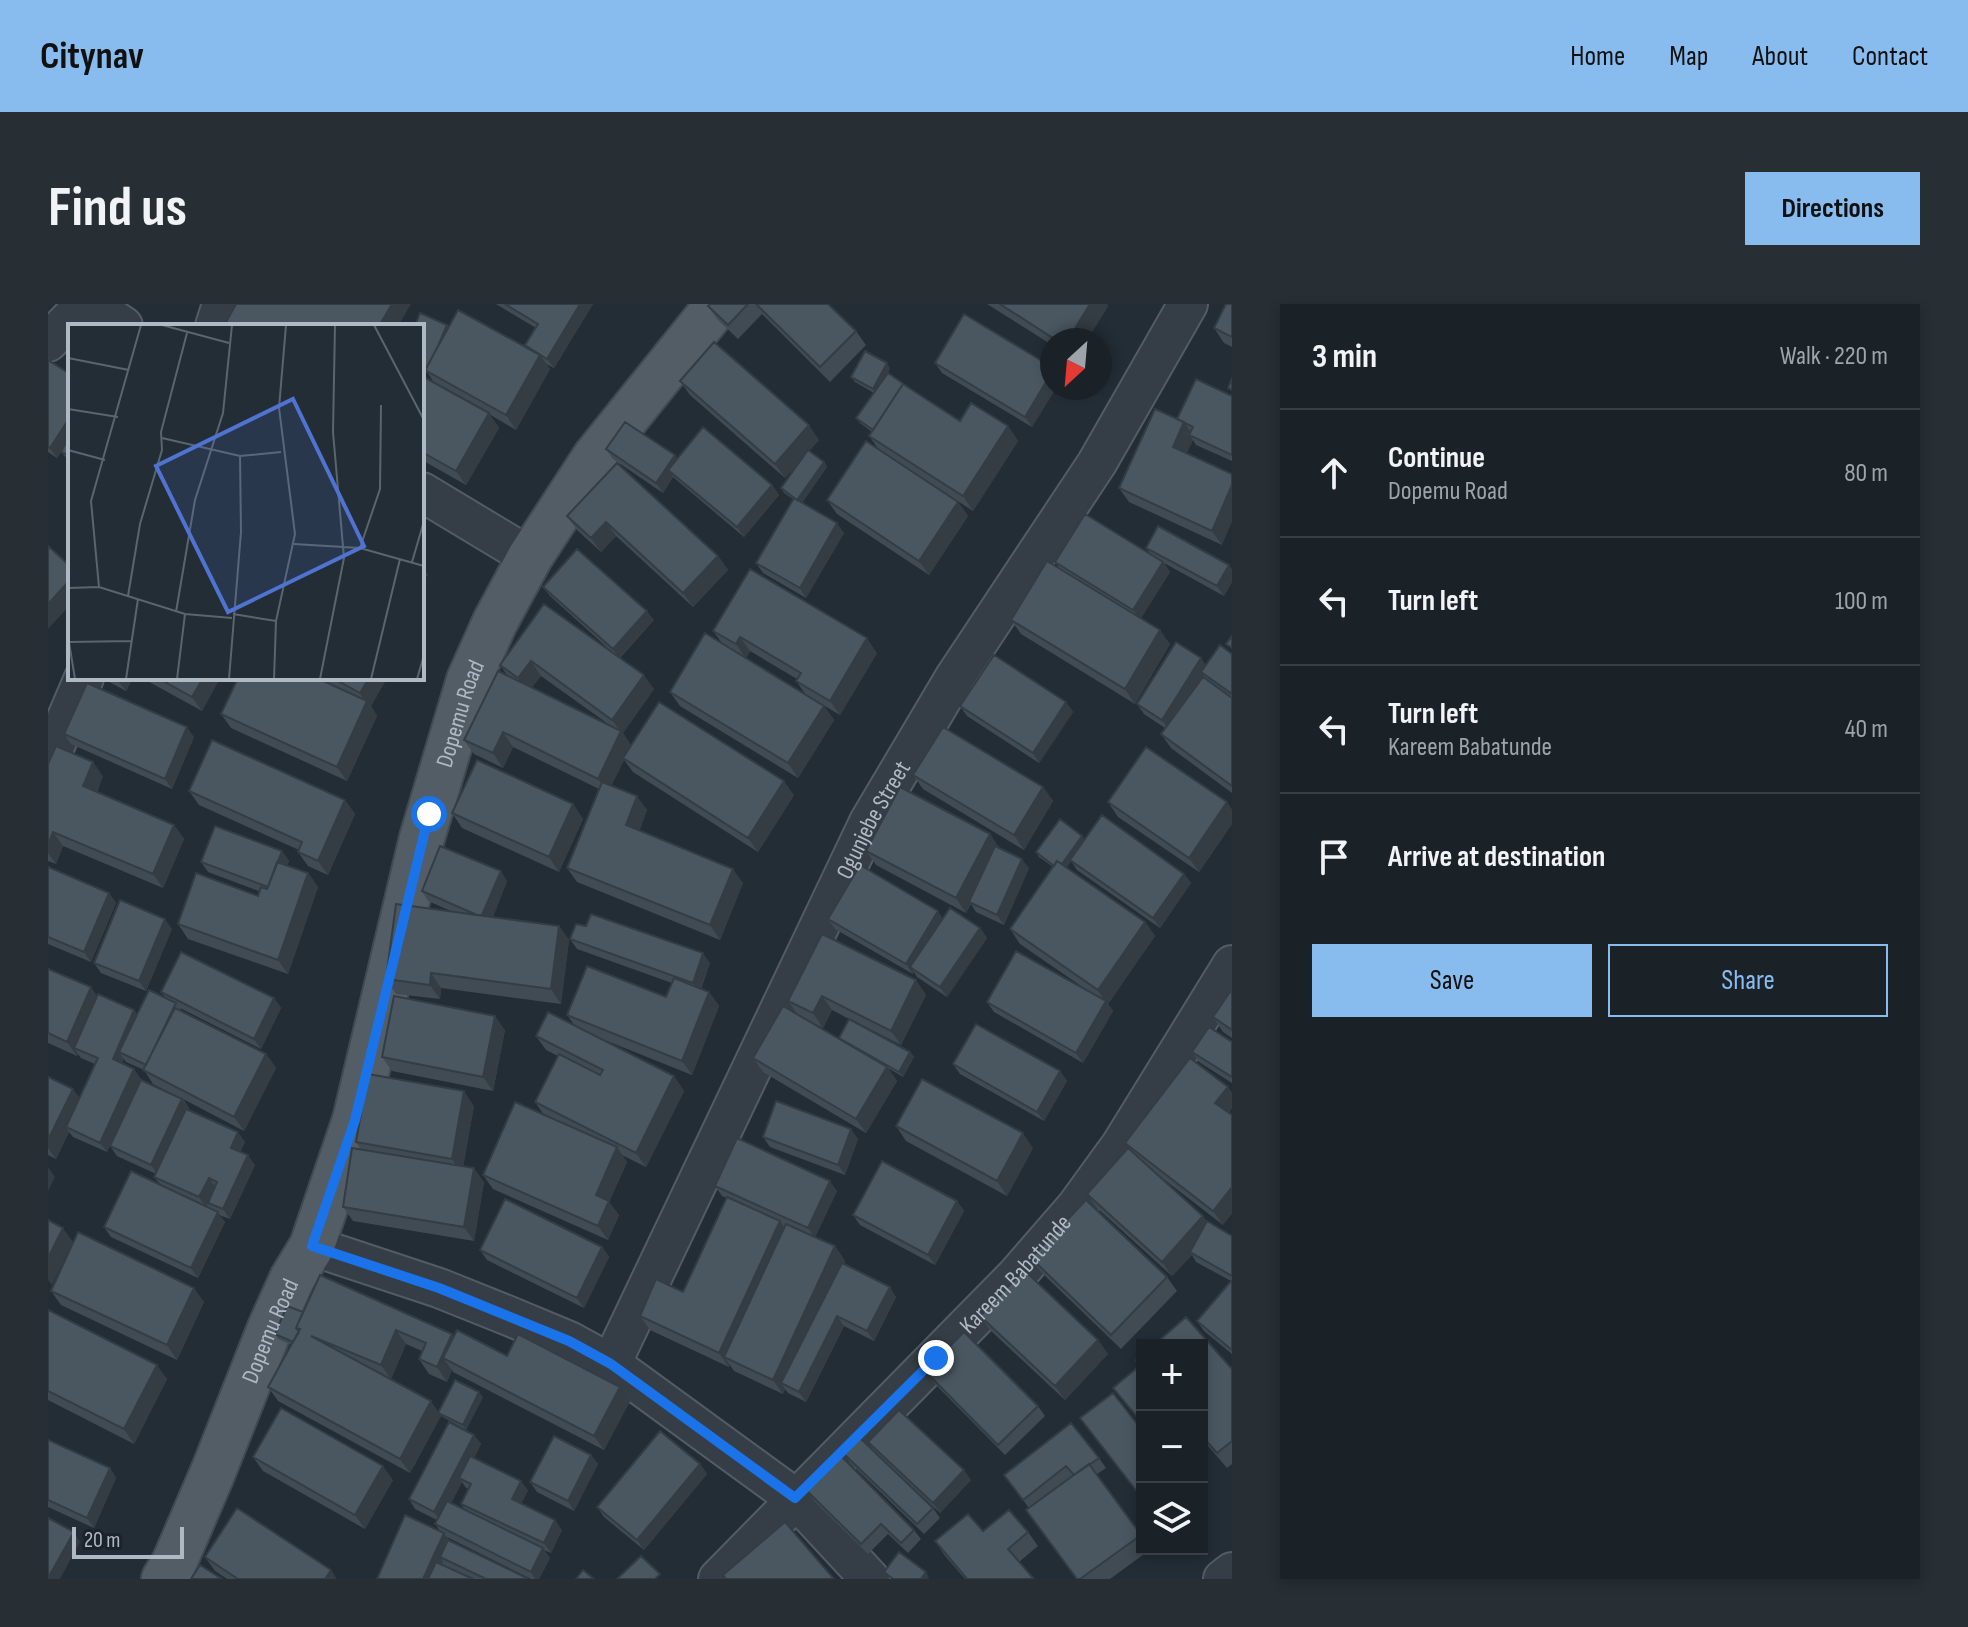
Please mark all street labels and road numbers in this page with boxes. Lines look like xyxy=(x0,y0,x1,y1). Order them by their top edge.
street label: Dopemu Road xyxy=(430,656,491,771)
street label: Ogunjebe Street xyxy=(830,756,917,884)
street label: Kareem Babatunde xyxy=(954,1209,1078,1340)
street label: Dopemu Road xyxy=(236,1274,305,1388)

